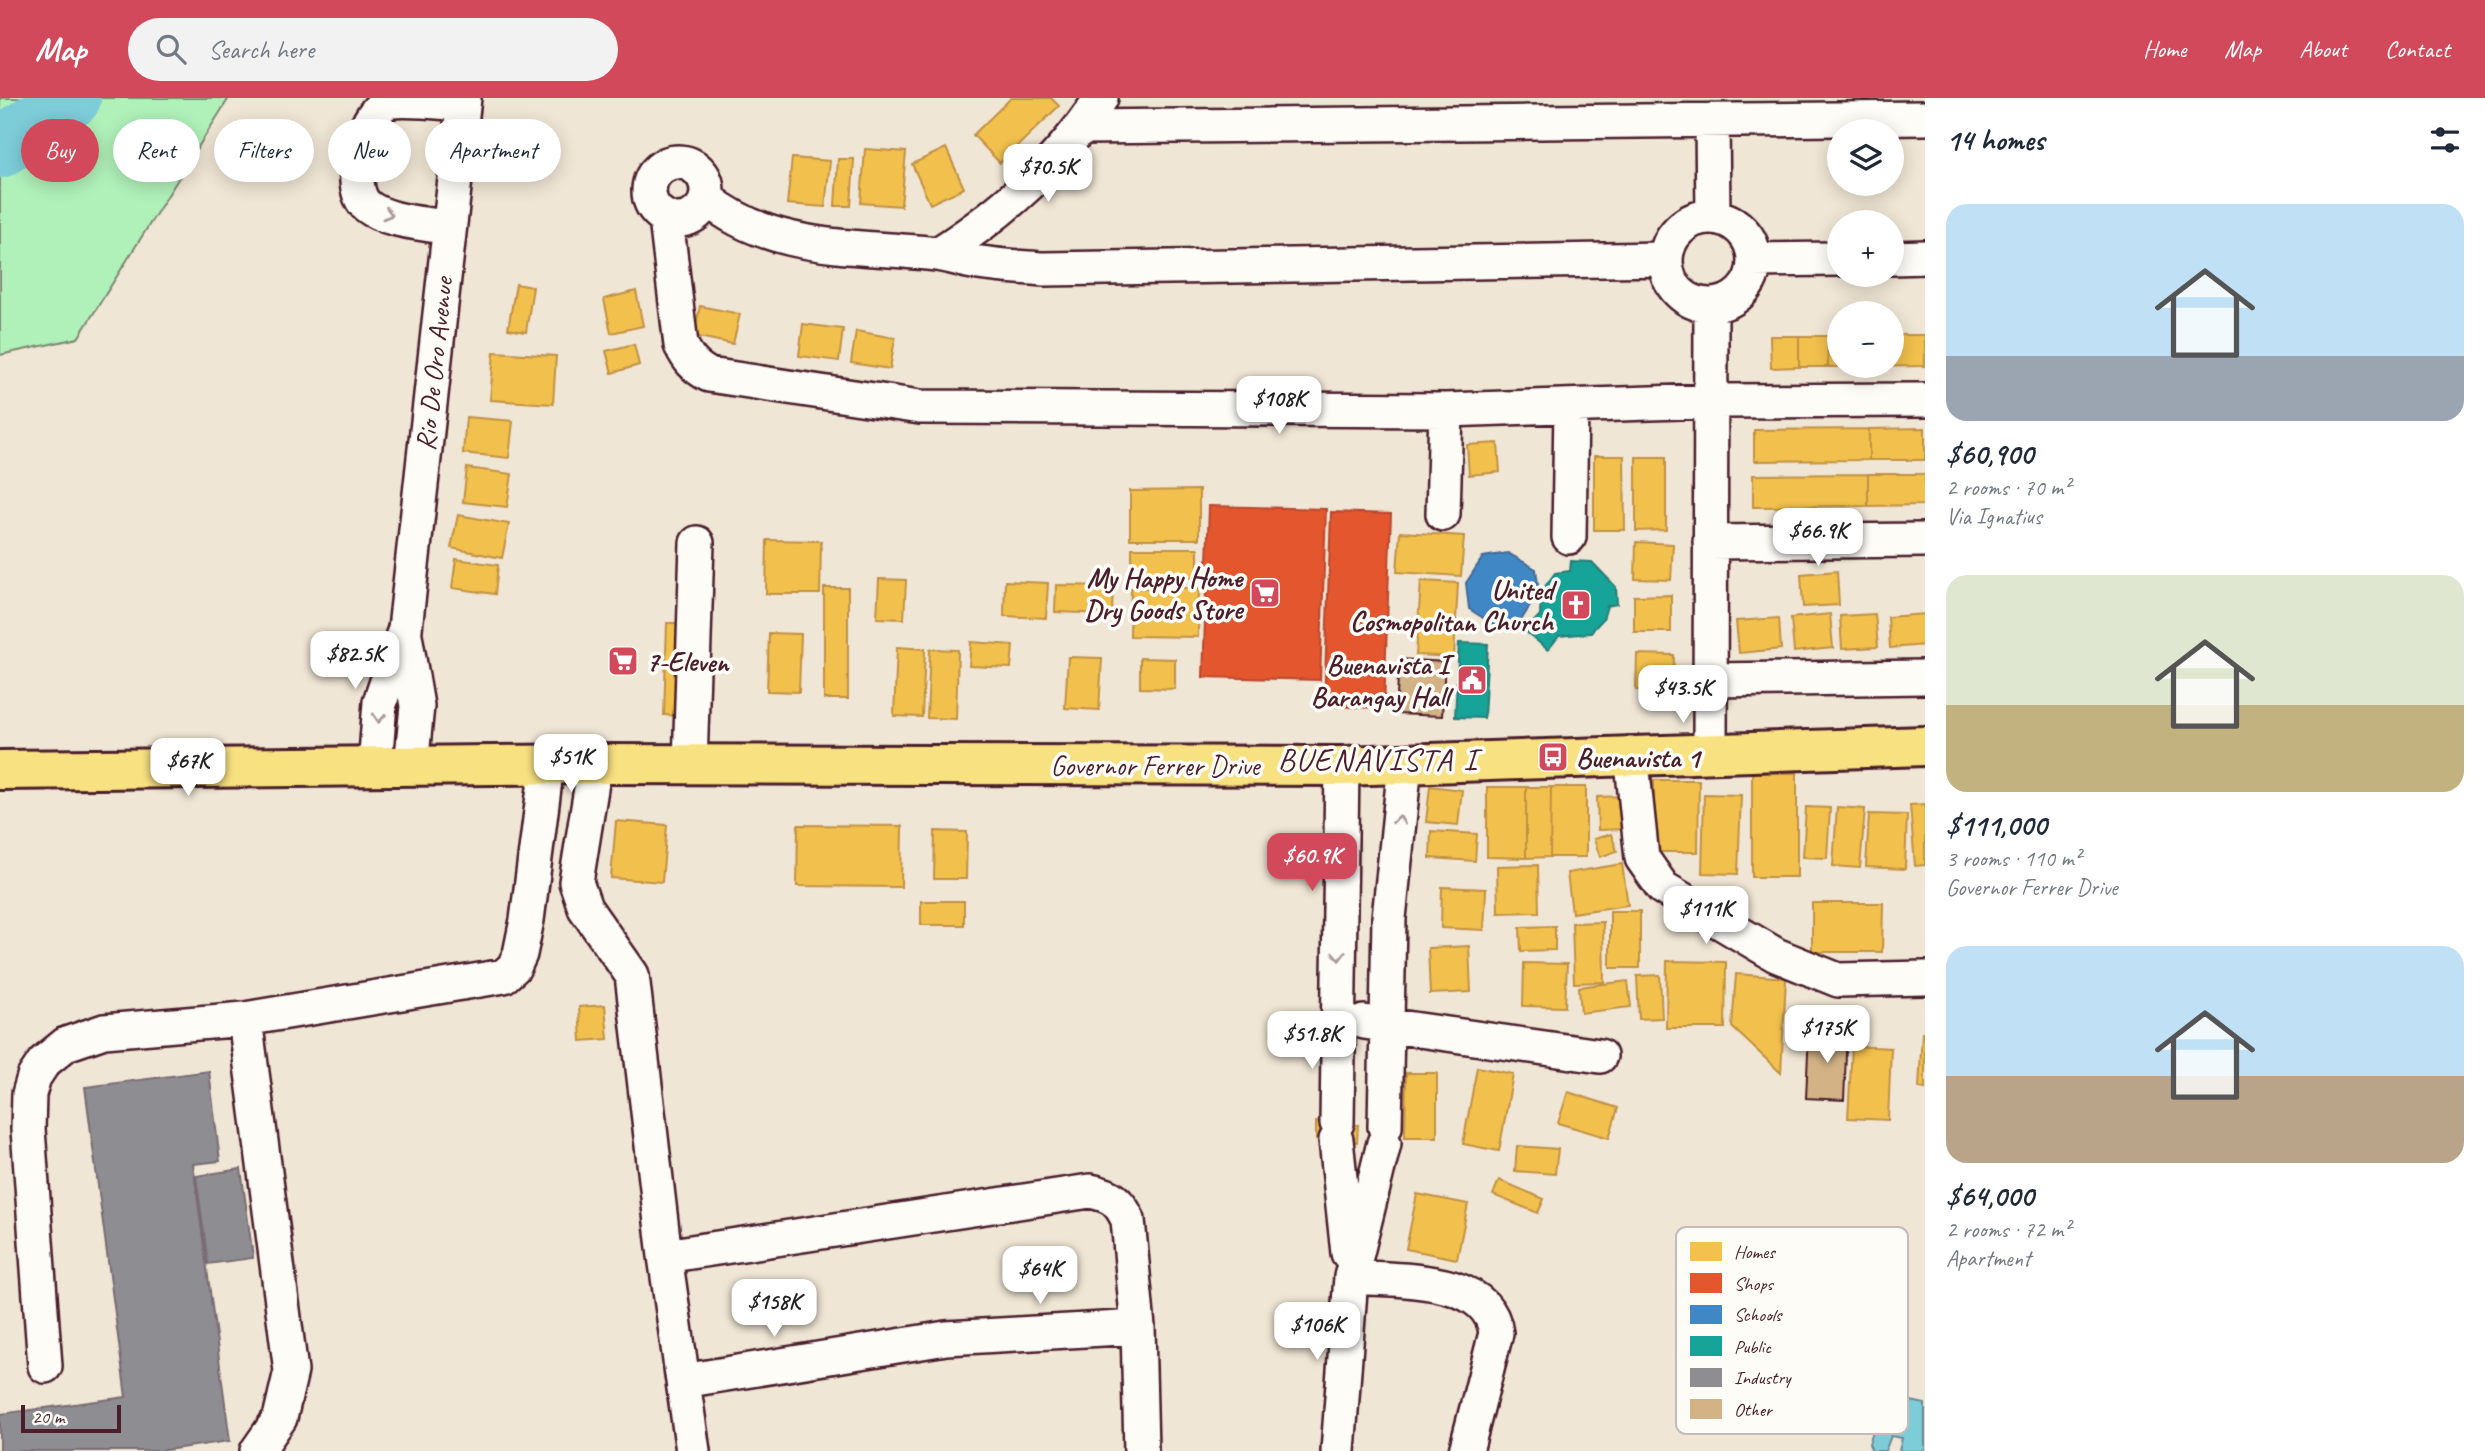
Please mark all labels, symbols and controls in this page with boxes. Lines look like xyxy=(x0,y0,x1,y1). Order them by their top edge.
search box xyxy=(128,18,618,81)
text: Map xyxy=(35,28,86,70)
icon: search xyxy=(152,30,190,68)
text: Search here xyxy=(208,33,314,66)
text: Home xyxy=(2143,34,2186,64)
text: Map xyxy=(2224,34,2261,64)
text: About xyxy=(2299,34,2347,64)
text: Contact xyxy=(2385,34,2450,64)
chip: Buy xyxy=(21,119,99,182)
chip: Rent xyxy=(113,119,200,182)
chip: Filters xyxy=(214,119,314,182)
chip: New xyxy=(328,119,411,182)
chip: Apartment xyxy=(425,119,561,182)
map controls xyxy=(1827,119,1904,378)
button: layers xyxy=(1827,119,1904,196)
text: 14 homes xyxy=(1946,121,2044,159)
icon: filters xyxy=(2426,121,2464,159)
pin: $70.5K xyxy=(991,144,1105,204)
text: $70.5K xyxy=(1019,152,1077,181)
one-way arrow xyxy=(381,206,393,221)
button: + xyxy=(1827,210,1904,287)
icon: home xyxy=(2142,250,2268,376)
street label: Rio De Oro Avenue xyxy=(407,274,461,452)
button: − xyxy=(1827,301,1904,378)
pin: $108K xyxy=(1230,376,1328,436)
text: $108K xyxy=(1252,384,1306,413)
text: $60,900 xyxy=(1946,435,2033,473)
text: 2 rooms · 70 m² xyxy=(1946,473,2070,502)
text: Via Ignatius xyxy=(1946,502,2042,531)
pin: $66.9K xyxy=(1761,508,1875,568)
text: $66.9K xyxy=(1789,516,1847,545)
place label: My Happy Home Dry Goods Store xyxy=(1084,560,1245,628)
place label: United Cosmopolitan Church xyxy=(1350,572,1558,639)
supermarket icon: My Happy Home Dry Goods Store xyxy=(1248,576,1282,610)
church icon: United Cosmopolitan Church xyxy=(1559,588,1593,622)
icon: home xyxy=(2142,621,2268,747)
pin: $82.5K xyxy=(298,632,412,691)
text: $82.5K xyxy=(326,639,384,668)
supermarket icon: 7-Eleven xyxy=(606,644,640,678)
place label: 7-Eleven xyxy=(646,644,731,679)
place label: Buenavista I Barangay Hall xyxy=(1311,647,1456,714)
public building icon: Buenavista I Barangay Hall xyxy=(1455,663,1489,697)
pin: $43.5K xyxy=(1626,666,1740,725)
text: $43.5K xyxy=(1654,673,1712,702)
one-way arrow xyxy=(372,713,387,724)
pin: $51K xyxy=(530,734,612,794)
pin: $67K xyxy=(147,738,229,798)
district label: BUENAVISTA I xyxy=(1278,739,1483,780)
bus stop icon: Buenavista 1 xyxy=(1536,740,1570,774)
place label: Buenavista 1 xyxy=(1576,740,1703,775)
text: $51K xyxy=(550,742,592,771)
text: $67K xyxy=(166,746,210,775)
street label: Governor Ferrer Drive xyxy=(1051,748,1261,783)
text: $111,000 xyxy=(1946,806,2046,844)
one-way arrow xyxy=(1392,814,1407,826)
pin: $60.9K xyxy=(1255,834,1369,893)
text: $60.9K xyxy=(1283,841,1341,870)
text: 3 rooms · 110 m² xyxy=(1946,844,2081,873)
text: Governor Ferrer Drive xyxy=(1946,873,2118,902)
pin: $111K xyxy=(1657,886,1755,946)
text: $111K xyxy=(1679,894,1733,923)
one-way arrow xyxy=(1331,952,1347,962)
icon: home xyxy=(2142,992,2268,1118)
pin: $175K xyxy=(1778,1006,1876,1065)
pin: $51.8K xyxy=(1255,1012,1369,1071)
text: $175K xyxy=(1801,1013,1853,1042)
text: $51.8K xyxy=(1283,1019,1341,1048)
text: $64,000 xyxy=(1946,1177,2034,1215)
text: 2 rooms · 72 m² xyxy=(1946,1215,2070,1244)
legend xyxy=(1676,1227,1908,1434)
text: Homes xyxy=(1734,1240,1776,1264)
text: Apartment xyxy=(1946,1244,2031,1273)
pin: $64K xyxy=(999,1246,1081,1306)
text: $64K xyxy=(1018,1254,1062,1283)
text: Shops xyxy=(1734,1272,1774,1296)
pin: $158K xyxy=(725,1280,823,1339)
text: $158K xyxy=(748,1287,800,1316)
pin: $106K xyxy=(1268,1302,1366,1362)
text: Schools xyxy=(1734,1303,1784,1327)
text: $106K xyxy=(1290,1310,1344,1339)
text: Public xyxy=(1734,1335,1772,1359)
text: Industry xyxy=(1734,1366,1792,1390)
text: Other xyxy=(1734,1398,1774,1422)
scale bar xyxy=(21,1402,121,1434)
text: 20 m xyxy=(32,1405,64,1429)

